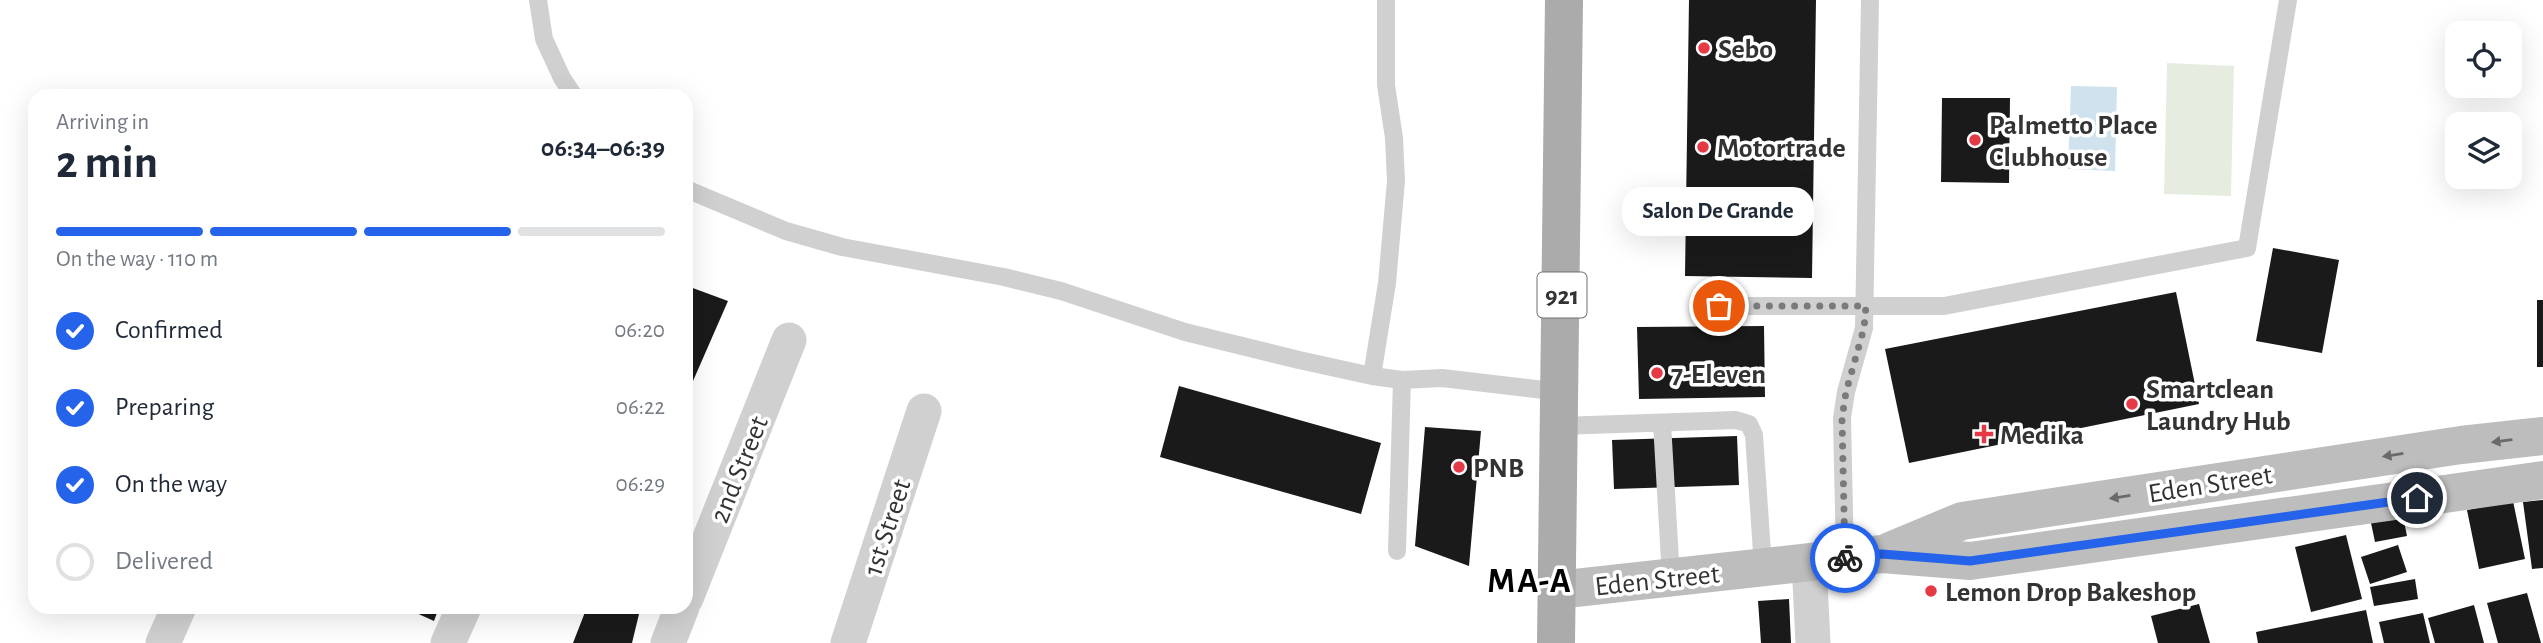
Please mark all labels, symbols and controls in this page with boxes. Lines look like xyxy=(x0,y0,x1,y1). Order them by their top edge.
map controls xyxy=(2445,21,2522,189)
button: locate xyxy=(2445,21,2522,98)
place label: Sebo xyxy=(1718,36,1773,64)
marker: Sebo xyxy=(1696,40,1712,56)
text: Arriving in xyxy=(56,111,149,134)
place label: Palmetto Place Clubhouse xyxy=(1989,112,2158,172)
button: layers xyxy=(2445,112,2522,189)
marker: Palmetto Place Clubhouse xyxy=(1967,132,1983,148)
text: 06:34–06:39 xyxy=(541,135,665,161)
place label: Motortrade xyxy=(1717,135,1846,163)
marker: Motortrade xyxy=(1695,139,1711,155)
text: 2 min xyxy=(56,140,158,186)
callout: Salon De Grande xyxy=(1623,187,1815,236)
text: Salon De Grande xyxy=(1642,200,1794,223)
text: On the way · 110 m xyxy=(56,248,218,271)
road number: 921 xyxy=(1538,272,1586,318)
pin xyxy=(1689,276,1749,336)
icon: bag xyxy=(1700,287,1738,325)
icon: check xyxy=(56,312,94,350)
text: Confirmed xyxy=(115,317,223,343)
text: 06:20 xyxy=(614,319,665,342)
place label: 7-Eleven xyxy=(1671,361,1766,389)
marker: 7-Eleven xyxy=(1649,365,1665,381)
place label: Smartclean Laundry Hub xyxy=(2146,376,2291,436)
icon: check xyxy=(56,389,94,427)
text: Preparing xyxy=(115,394,214,420)
text: 06:22 xyxy=(616,396,665,419)
marker: Smartclean Laundry Hub xyxy=(2124,396,2140,412)
street label: 2nd Street xyxy=(706,412,774,527)
place label: Medika xyxy=(2000,422,2084,450)
marker: Medika xyxy=(1974,424,1994,444)
one-way arrow xyxy=(2491,435,2513,446)
one-way arrow xyxy=(2382,450,2404,461)
place label: PNB xyxy=(1473,455,1524,483)
marker: PNB xyxy=(1451,459,1467,475)
street label: Eden Street xyxy=(2146,461,2274,509)
icon: check xyxy=(56,466,94,504)
pin xyxy=(2387,468,2447,528)
text: On the way xyxy=(115,471,227,497)
text: 06:29 xyxy=(616,473,665,496)
street label: 1st Street xyxy=(859,476,917,579)
icon: home xyxy=(2398,479,2436,517)
one-way arrow xyxy=(2109,492,2131,503)
courier xyxy=(1810,523,1880,593)
icon: bike xyxy=(1826,539,1864,577)
text: Delivered xyxy=(115,548,213,574)
street label: Eden Street xyxy=(1594,561,1721,601)
district label: MA-A xyxy=(1487,564,1573,599)
place label: Lemon Drop Bakeshop xyxy=(1945,579,2196,607)
marker: Lemon Drop Bakeshop xyxy=(1923,583,1939,599)

